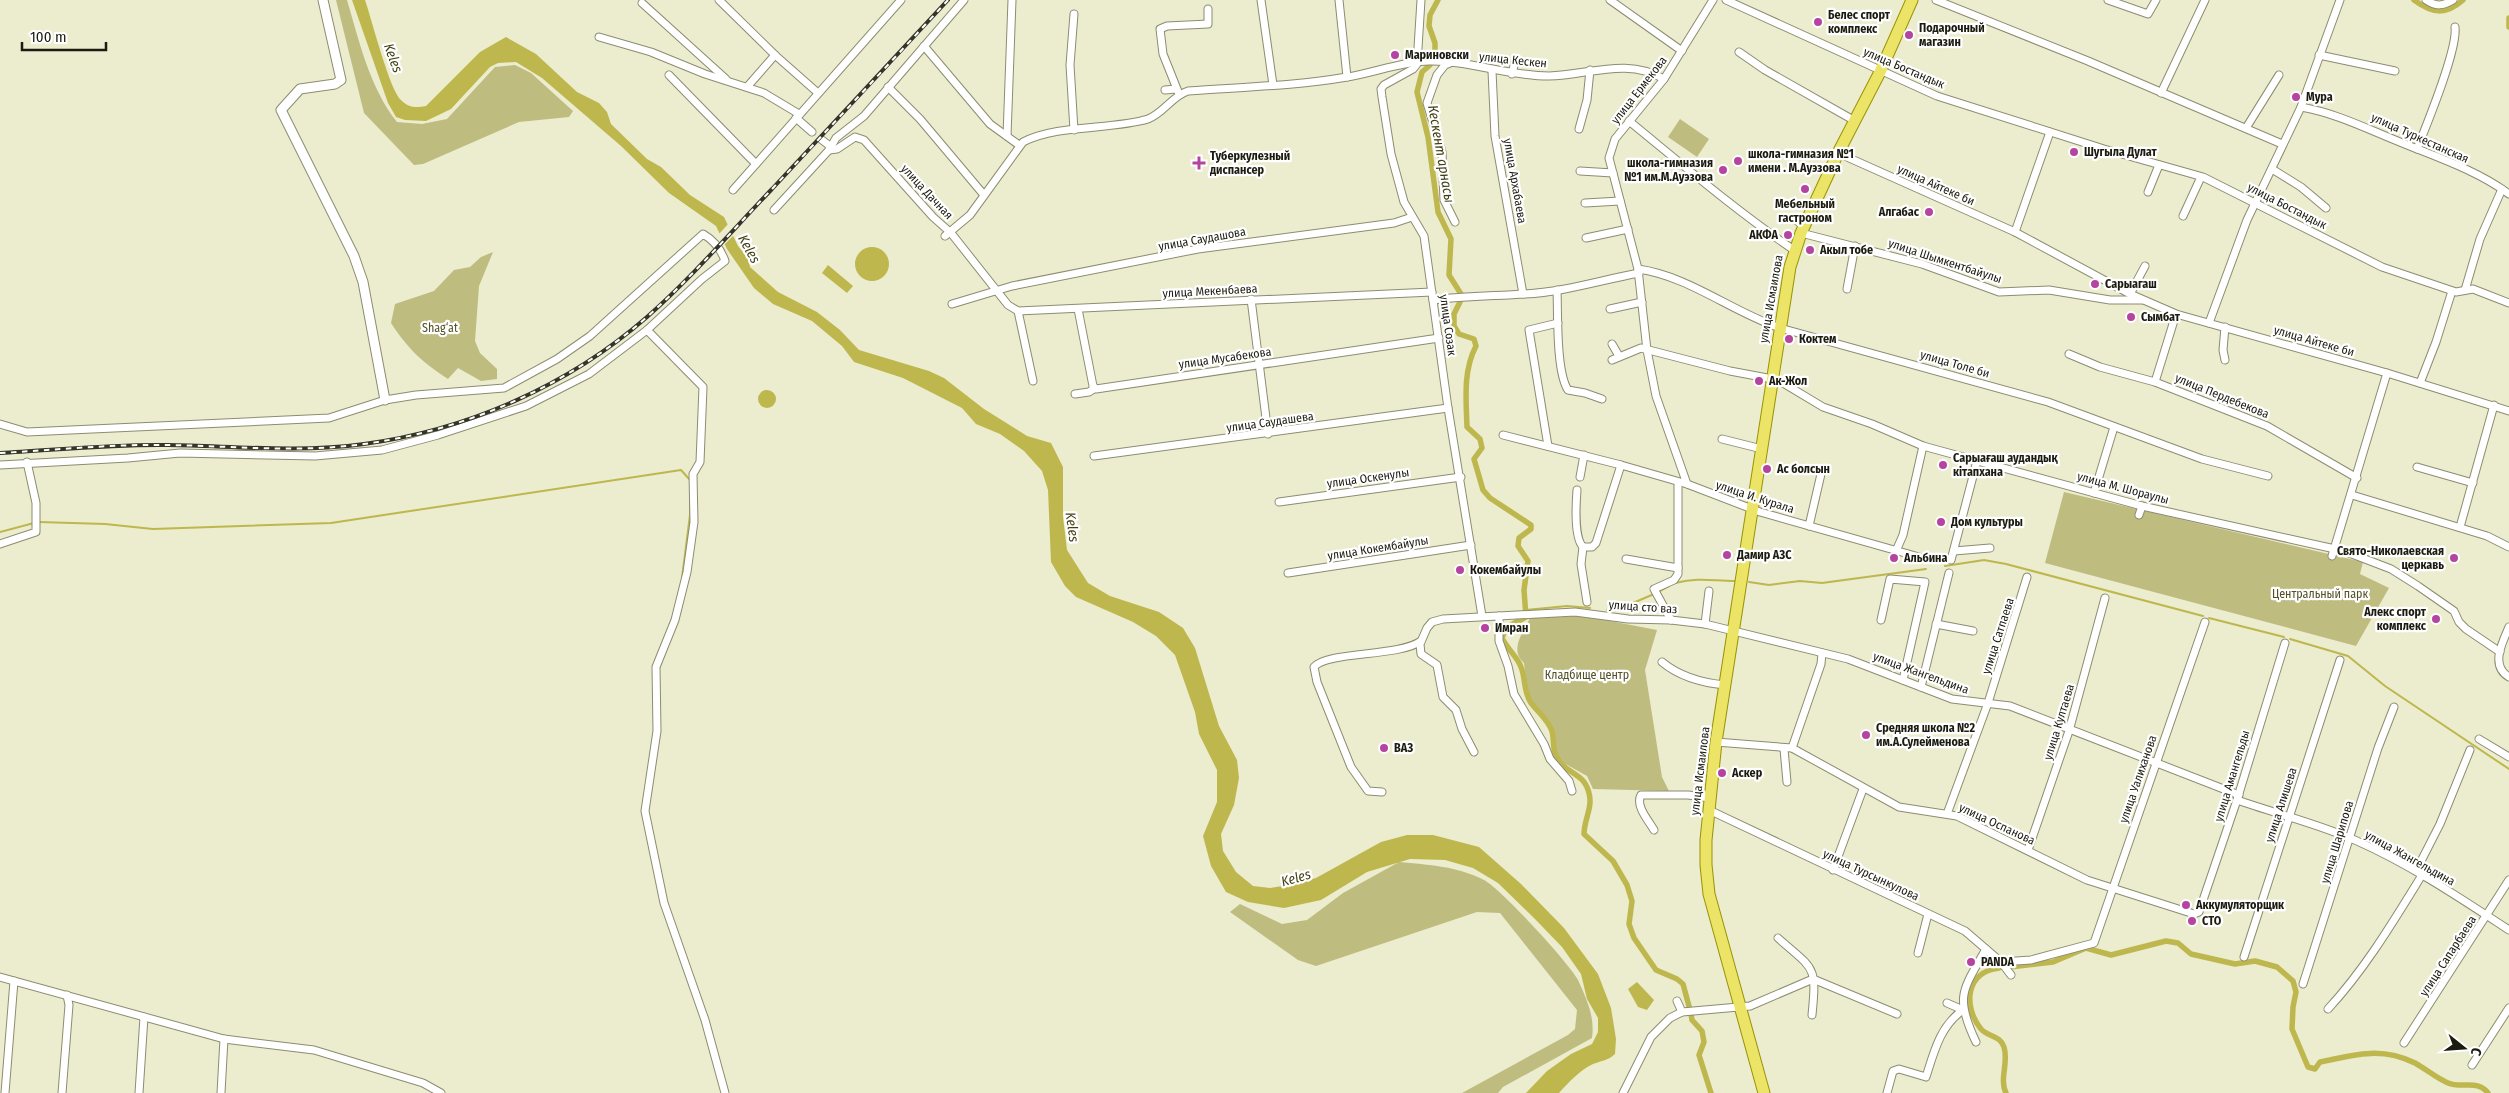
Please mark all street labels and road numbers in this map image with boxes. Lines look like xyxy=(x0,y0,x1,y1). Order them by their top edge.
street label: улица Бостандык xyxy=(1861,45,1947,92)
street label: улица Кескен xyxy=(1478,49,1548,71)
street label: улица Ермекова xyxy=(1608,53,1670,127)
street label: улица Туркестанская xyxy=(2369,110,2471,166)
street label: улица Архабаева xyxy=(1501,137,1529,225)
street label: улица Дачная xyxy=(898,162,956,222)
street label: улица Айтеке би xyxy=(1895,162,1977,208)
street label: улица Бостандык xyxy=(2245,180,2329,232)
street label: улица Саудашова xyxy=(1157,224,1247,254)
street label: улица Шымкентбайулы xyxy=(1887,236,2004,286)
street label: улица Исмаилова xyxy=(1756,254,1786,344)
street label: улица Мекенбаева xyxy=(1162,282,1258,300)
street label: улица Созак xyxy=(1437,294,1459,357)
street label: улица Айтеке би xyxy=(2272,323,2356,359)
street label: улица Мусабекова xyxy=(1178,345,1272,371)
street label: улица Толе би xyxy=(1919,347,1991,381)
street label: улица Пердебекова xyxy=(2173,371,2271,421)
street label: улица Саудашева xyxy=(1225,409,1315,435)
street label: улица Оскенулы xyxy=(1326,465,1410,491)
street label: улица М. Шораулы xyxy=(2076,469,2170,507)
street label: улица И. Курала xyxy=(1714,478,1796,516)
street label: улица Кокембайулы xyxy=(1327,533,1429,563)
street label: улица Сатпаева xyxy=(1979,596,2017,676)
street label: улица сто ваз xyxy=(1608,598,1678,616)
street label: улица Жангельдина xyxy=(1871,649,1971,697)
street label: улица Култаева xyxy=(2041,682,2077,762)
street label: улица Исмаилова xyxy=(1688,726,1712,816)
street label: улица Амангельды xyxy=(2211,729,2253,823)
street label: улица Уалиханова xyxy=(2116,733,2160,825)
street label: улица Алишева xyxy=(2262,766,2300,844)
street label: улица Шарипова xyxy=(2318,799,2356,885)
street label: улица Оспанова xyxy=(1957,800,2037,848)
street label: улица Жангельдина xyxy=(2363,827,2457,889)
street label: улица Турсынкулова xyxy=(1821,847,1921,903)
street label: улица Сапарбаева xyxy=(2417,913,2479,999)

